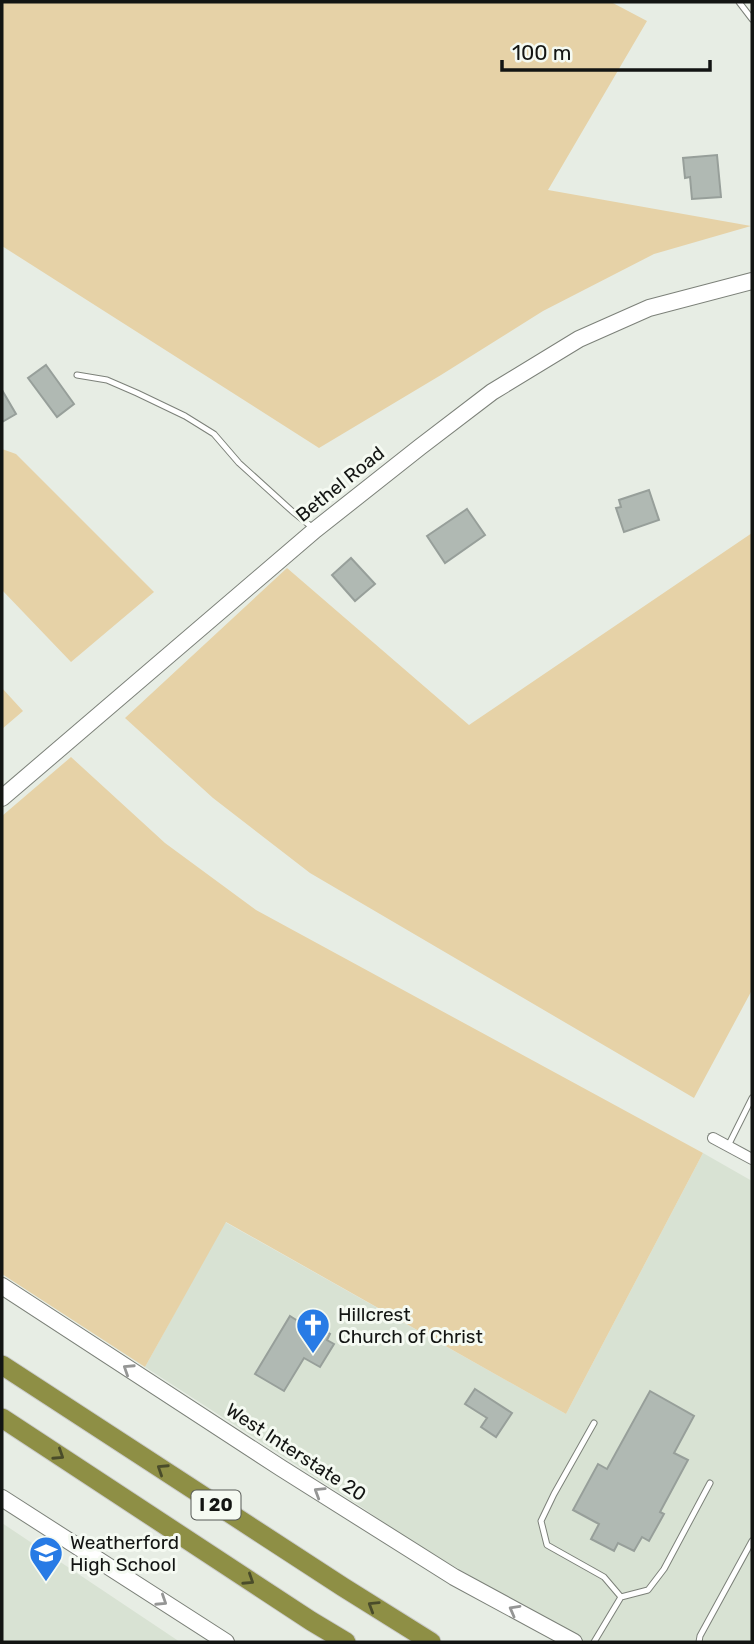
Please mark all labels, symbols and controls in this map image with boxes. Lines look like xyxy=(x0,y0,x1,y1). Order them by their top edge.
scale bar xyxy=(502,28,710,72)
text: 100 m xyxy=(512,40,571,65)
street label: Bethel Road xyxy=(291,441,389,527)
place label: Hillcrest Church of Christ xyxy=(338,1303,483,1348)
church icon: Hillcrest Church of Christ xyxy=(294,1306,332,1355)
one-way arrow xyxy=(123,1364,136,1377)
street label: West Interstate 20 xyxy=(222,1398,370,1506)
one-way arrow xyxy=(51,1447,64,1459)
one-way arrow xyxy=(156,1465,169,1478)
one-way arrow xyxy=(314,1488,327,1501)
road number: I 20 xyxy=(192,1490,241,1520)
place label: Weatherford High School xyxy=(70,1531,179,1576)
school or university icon: Weatherford High School xyxy=(27,1534,65,1583)
one-way arrow xyxy=(241,1572,254,1584)
one-way arrow xyxy=(154,1593,167,1606)
one-way arrow xyxy=(368,1602,381,1615)
one-way arrow xyxy=(509,1605,521,1618)

